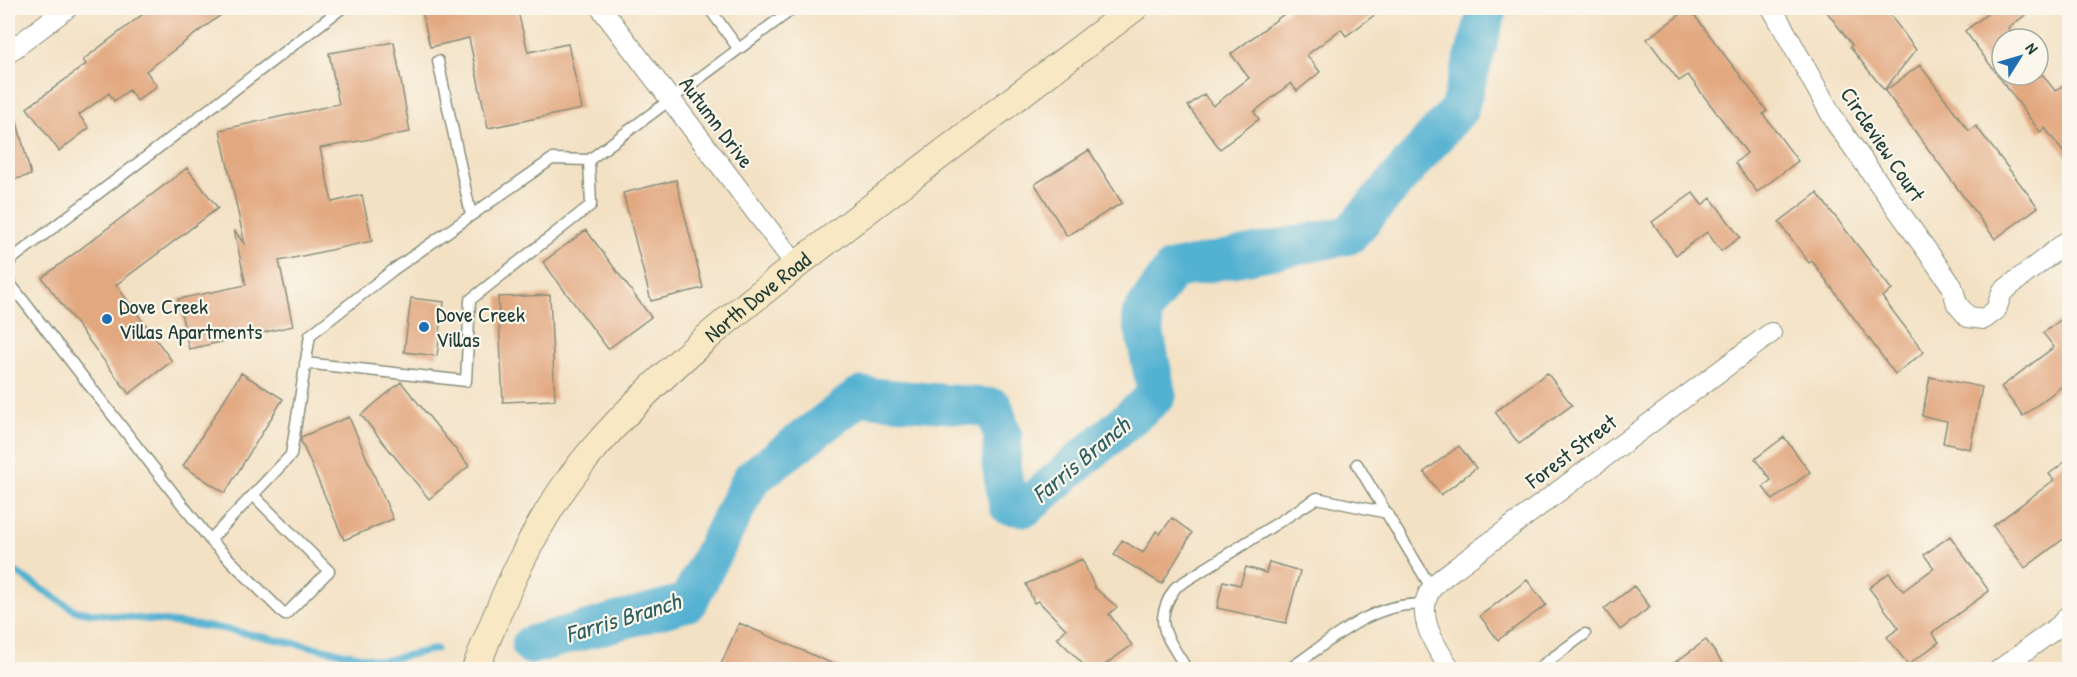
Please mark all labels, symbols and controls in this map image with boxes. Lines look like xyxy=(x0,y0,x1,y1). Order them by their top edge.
north arrow xyxy=(1990,27,2050,87)
text: N xyxy=(2021,38,2044,58)
street label: Autumn Drive xyxy=(673,70,761,174)
street label: Circleview Court xyxy=(1834,81,1933,207)
street label: North Dove Road xyxy=(697,244,817,349)
place label: Dove Creek Villas Apartments xyxy=(119,291,262,346)
place label: Dove Creek Villas xyxy=(436,299,525,354)
marker: Dove Creek Villas Apartments xyxy=(100,312,114,326)
marker: Dove Creek Villas xyxy=(417,320,431,334)
street label: Forest Street xyxy=(1519,407,1623,496)
water label: Farris Branch xyxy=(1025,408,1137,509)
water label: Farris Branch xyxy=(562,584,686,650)

